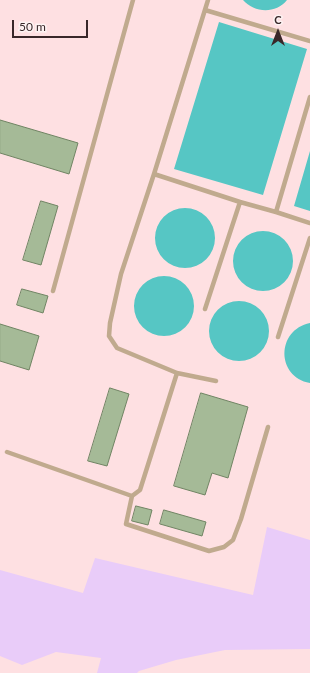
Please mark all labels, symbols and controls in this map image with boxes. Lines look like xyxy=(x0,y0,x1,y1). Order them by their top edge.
scale bar xyxy=(14,12,90,38)
north arrow xyxy=(258,12,298,52)
text: С xyxy=(274,13,282,26)
text: 50 m xyxy=(19,19,46,34)

